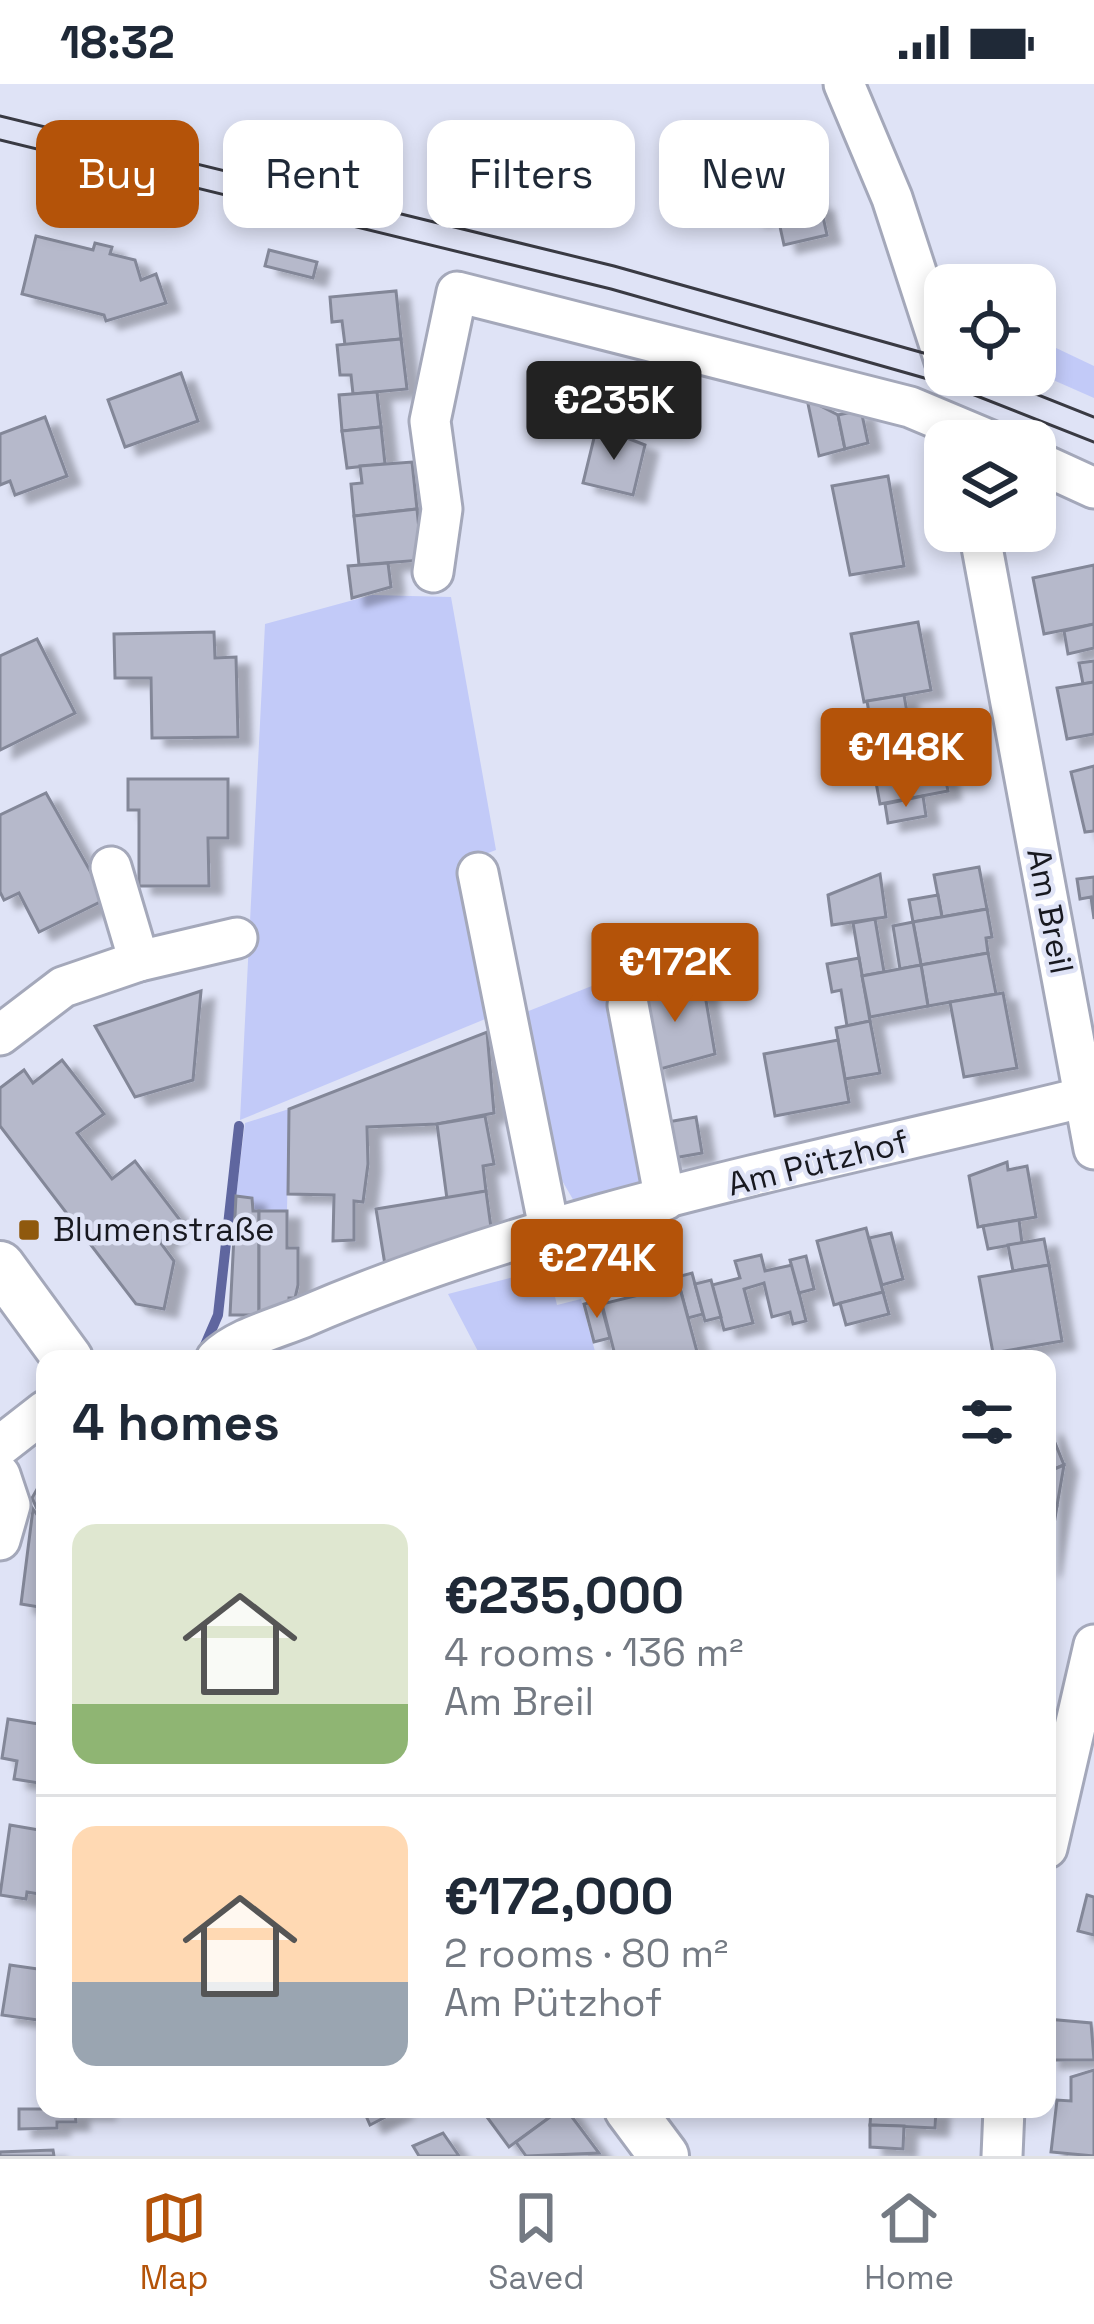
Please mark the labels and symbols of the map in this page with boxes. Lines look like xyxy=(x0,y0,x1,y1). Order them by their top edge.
pin: €235K xyxy=(530,361,698,463)
pin: €148K xyxy=(822,708,990,810)
street label: Am Breil xyxy=(1017,845,1083,977)
pin: €172K xyxy=(591,923,759,1025)
street label: Am Pützhof xyxy=(723,1120,913,1206)
place label: Blumenstraße xyxy=(53,1209,275,1251)
marker: Blumenstraße xyxy=(16,1217,42,1243)
pin: €274K xyxy=(513,1219,681,1321)

